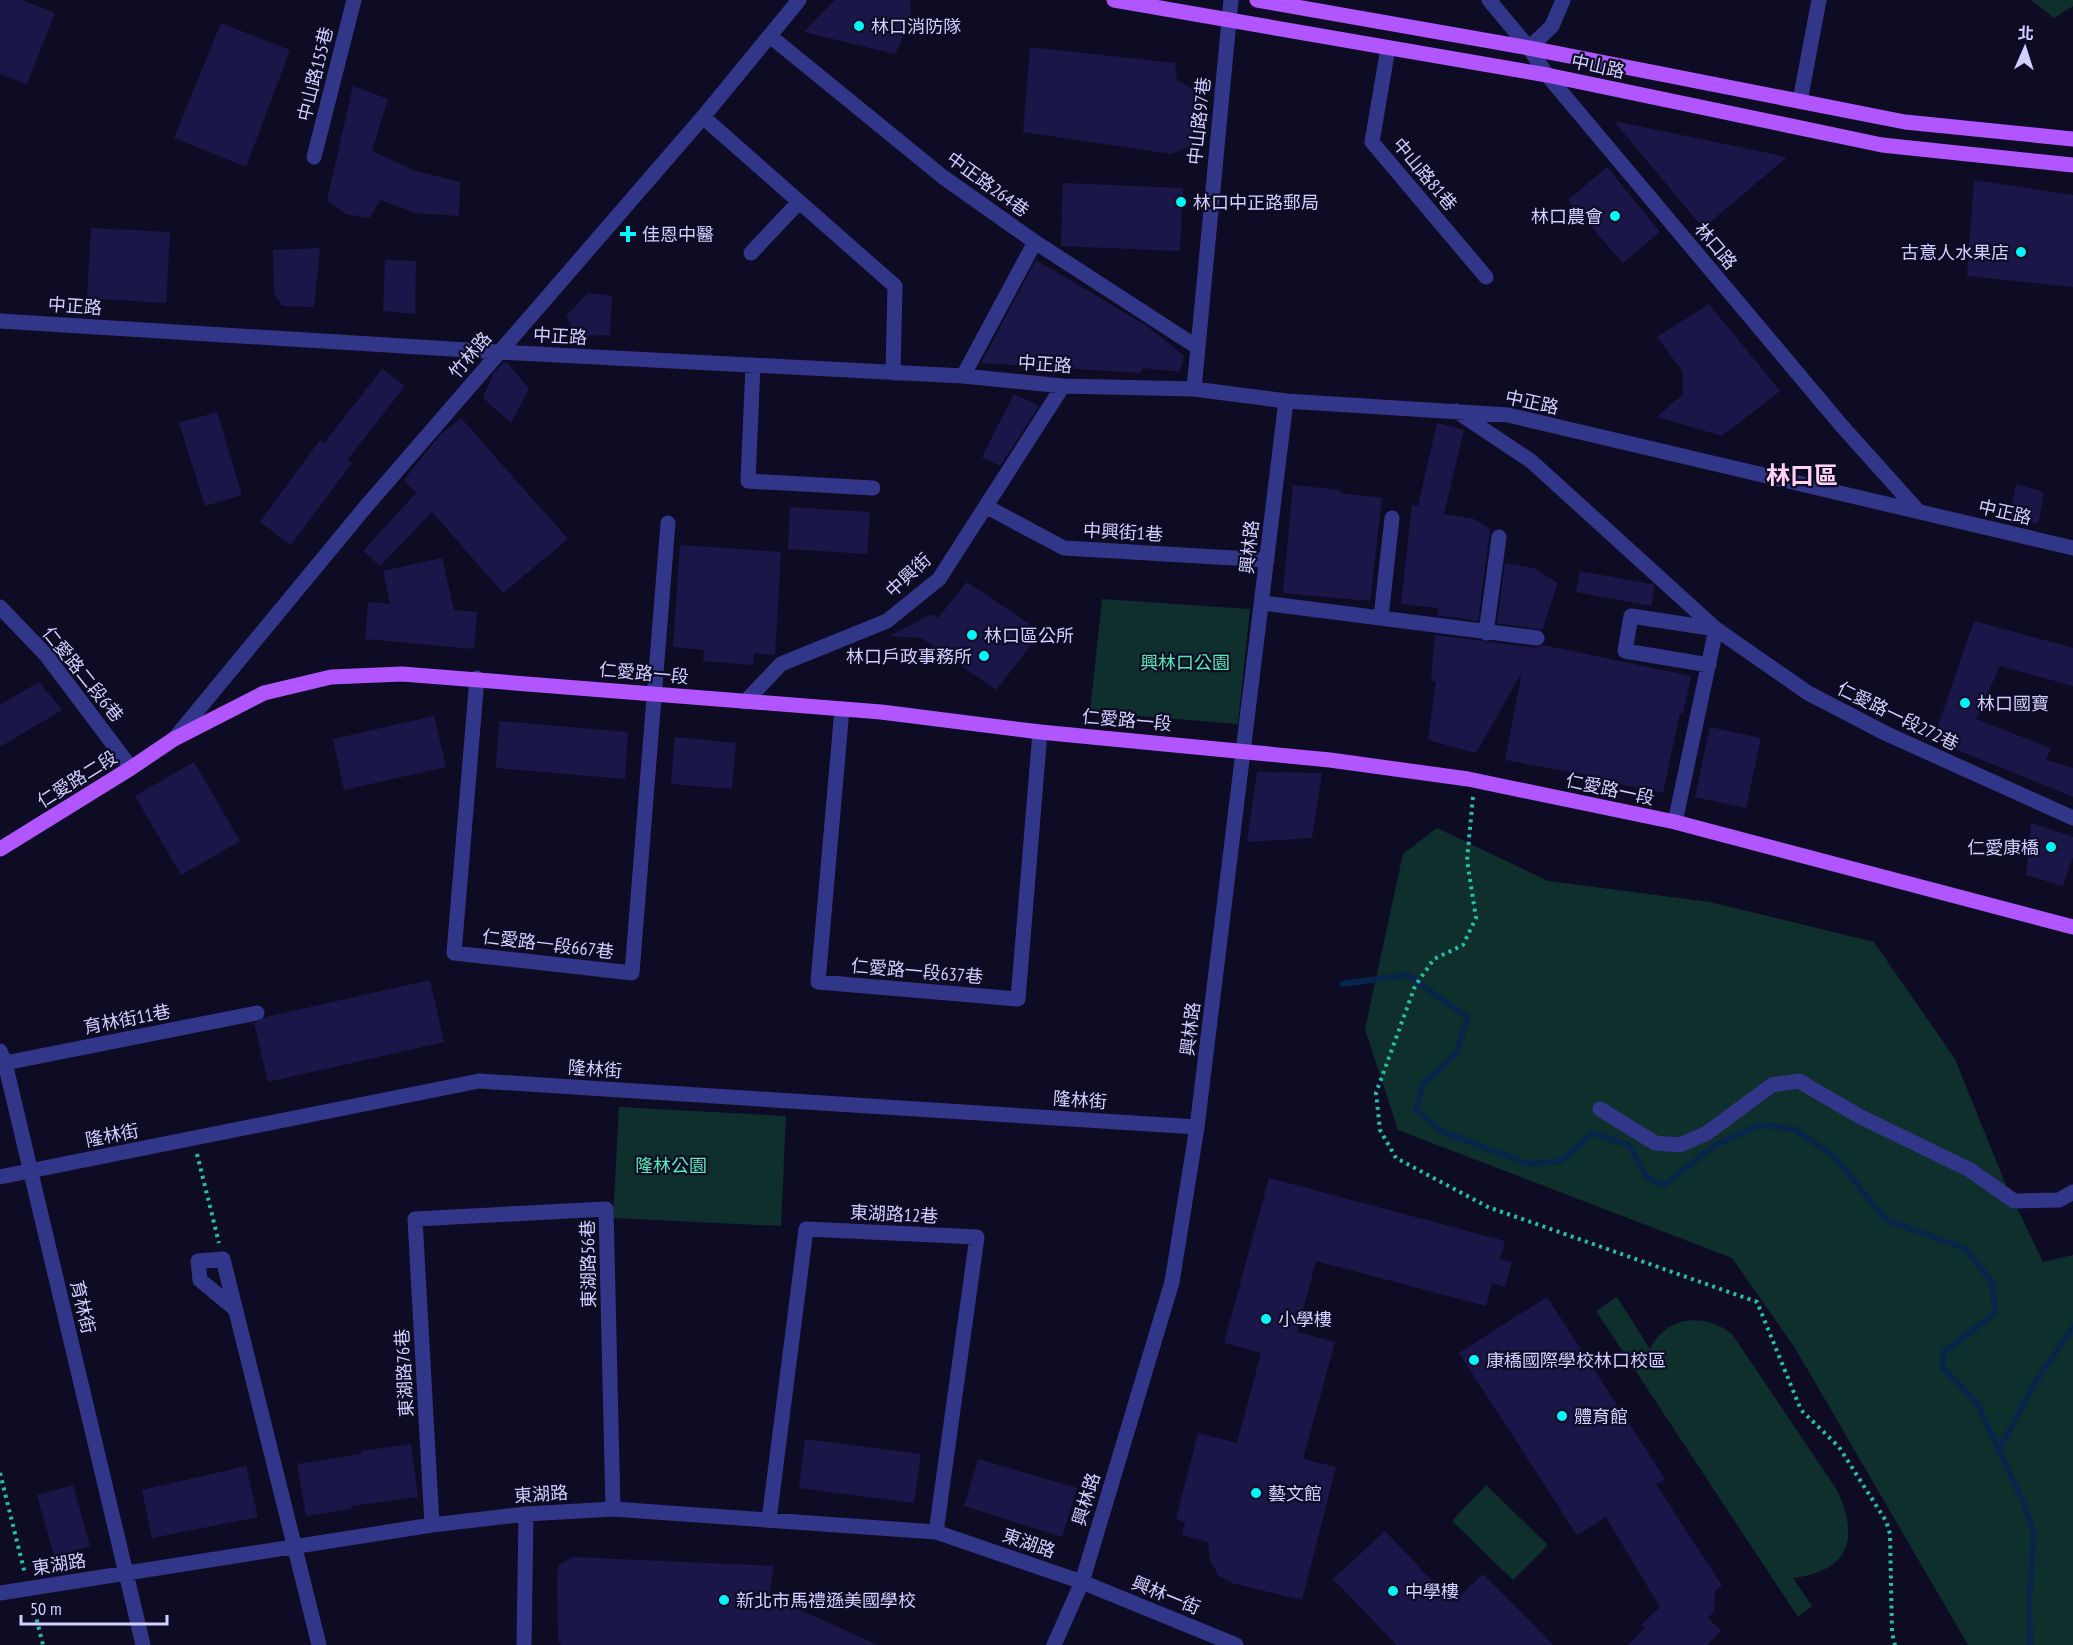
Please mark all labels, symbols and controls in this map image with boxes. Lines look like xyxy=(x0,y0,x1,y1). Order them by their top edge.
place label: 林口消防隊 xyxy=(871,15,961,38)
north arrow xyxy=(1995,18,2055,78)
marker: 林口消防隊 xyxy=(852,19,866,33)
text: 北 xyxy=(2017,23,2034,43)
street label: 中山路155巷 xyxy=(292,24,338,124)
street label: 中山路 xyxy=(1569,49,1627,83)
street label: 中山路97巷 xyxy=(1183,76,1215,166)
street label: 中山路81巷 xyxy=(1388,133,1462,215)
street label: 中正路264巷 xyxy=(942,146,1034,222)
place label: 林口中正路郵局 xyxy=(1193,191,1319,214)
marker: 林口中正路郵局 xyxy=(1174,195,1188,209)
place label: 林口農會 xyxy=(1531,205,1603,228)
marker: 林口農會 xyxy=(1608,209,1622,223)
street label: 林口路 xyxy=(1690,218,1742,274)
place label: 佳恩中醫 xyxy=(642,223,714,246)
marker: 佳恩中醫 xyxy=(619,225,637,243)
place label: 古意人水果店 xyxy=(1901,241,2009,264)
marker: 古意人水果店 xyxy=(2014,245,2028,259)
street label: 中正路 xyxy=(47,293,103,319)
street label: 中正路 xyxy=(532,323,588,349)
street label: 竹林路 xyxy=(444,327,496,383)
street label: 中正路 xyxy=(1017,351,1073,377)
street label: 中正路 xyxy=(1503,385,1561,419)
district label: 林口區 xyxy=(1766,460,1838,491)
street label: 中正路 xyxy=(1976,495,2034,529)
street label: 中興街1巷 xyxy=(1082,518,1164,546)
street label: 興林路 xyxy=(1235,519,1263,575)
street label: 中興街 xyxy=(880,548,936,602)
street label: 仁愛路二段6巷 xyxy=(38,622,128,726)
place label: 林口區公所 xyxy=(984,624,1074,647)
marker: 林口區公所 xyxy=(965,628,979,642)
place label: 林口戶政事務所 xyxy=(846,645,972,668)
marker: 林口戶政事務所 xyxy=(977,649,991,663)
park label: 興林口公園 xyxy=(1140,651,1230,674)
street label: 仁愛路一段 xyxy=(598,658,690,688)
street label: 仁愛路一段272巷 xyxy=(1833,677,1963,755)
place label: 林口國寶 xyxy=(1977,692,2049,715)
marker: 林口國寶 xyxy=(1958,696,1972,710)
street label: 仁愛路一段 xyxy=(1081,705,1173,735)
street label: 仁愛路二段 xyxy=(33,745,121,813)
street label: 仁愛路一段 xyxy=(1564,768,1656,810)
place label: 仁愛康橋 xyxy=(1967,836,2039,859)
marker: 仁愛康橋 xyxy=(2044,840,2058,854)
street label: 仁愛路一段667巷 xyxy=(481,925,615,963)
street label: 仁愛路一段637巷 xyxy=(850,954,984,988)
street label: 育林街11巷 xyxy=(82,999,172,1039)
street label: 興林路 xyxy=(1175,1001,1205,1057)
street label: 隆林街 xyxy=(567,1056,623,1082)
street label: 隆林街 xyxy=(1052,1087,1108,1113)
street label: 隆林街 xyxy=(83,1119,141,1151)
park label: 隆林公園 xyxy=(635,1154,707,1177)
street label: 東湖路12巷 xyxy=(849,1200,939,1228)
street label: 東湖路56巷 xyxy=(576,1220,600,1308)
street label: 育林街 xyxy=(66,1278,100,1336)
place label: 小學樓 xyxy=(1278,1308,1332,1331)
marker: 小學樓 xyxy=(1259,1312,1273,1326)
street label: 東湖路76巷 xyxy=(390,1328,418,1418)
place label: 康橋國際學校林口校區 xyxy=(1486,1349,1666,1372)
marker: 康橋國際學校林口校區 xyxy=(1467,1353,1481,1367)
place label: 體育館 xyxy=(1574,1405,1628,1428)
marker: 體育館 xyxy=(1555,1409,1569,1423)
street label: 興林路 xyxy=(1067,1470,1105,1528)
street label: 東湖路 xyxy=(513,1481,569,1507)
place label: 藝文館 xyxy=(1268,1482,1322,1505)
marker: 藝文館 xyxy=(1249,1486,1263,1500)
street label: 東湖路 xyxy=(1000,1523,1058,1563)
street label: 東湖路 xyxy=(31,1548,87,1580)
street label: 興林一街 xyxy=(1128,1571,1204,1619)
place label: 中學樓 xyxy=(1405,1580,1459,1603)
marker: 中學樓 xyxy=(1386,1584,1400,1598)
scale bar xyxy=(21,1588,166,1626)
place label: 新北市馬禮遜美國學校 xyxy=(736,1589,916,1612)
marker: 新北市馬禮遜美國學校 xyxy=(717,1593,731,1607)
text: 50 m xyxy=(30,1597,62,1620)

